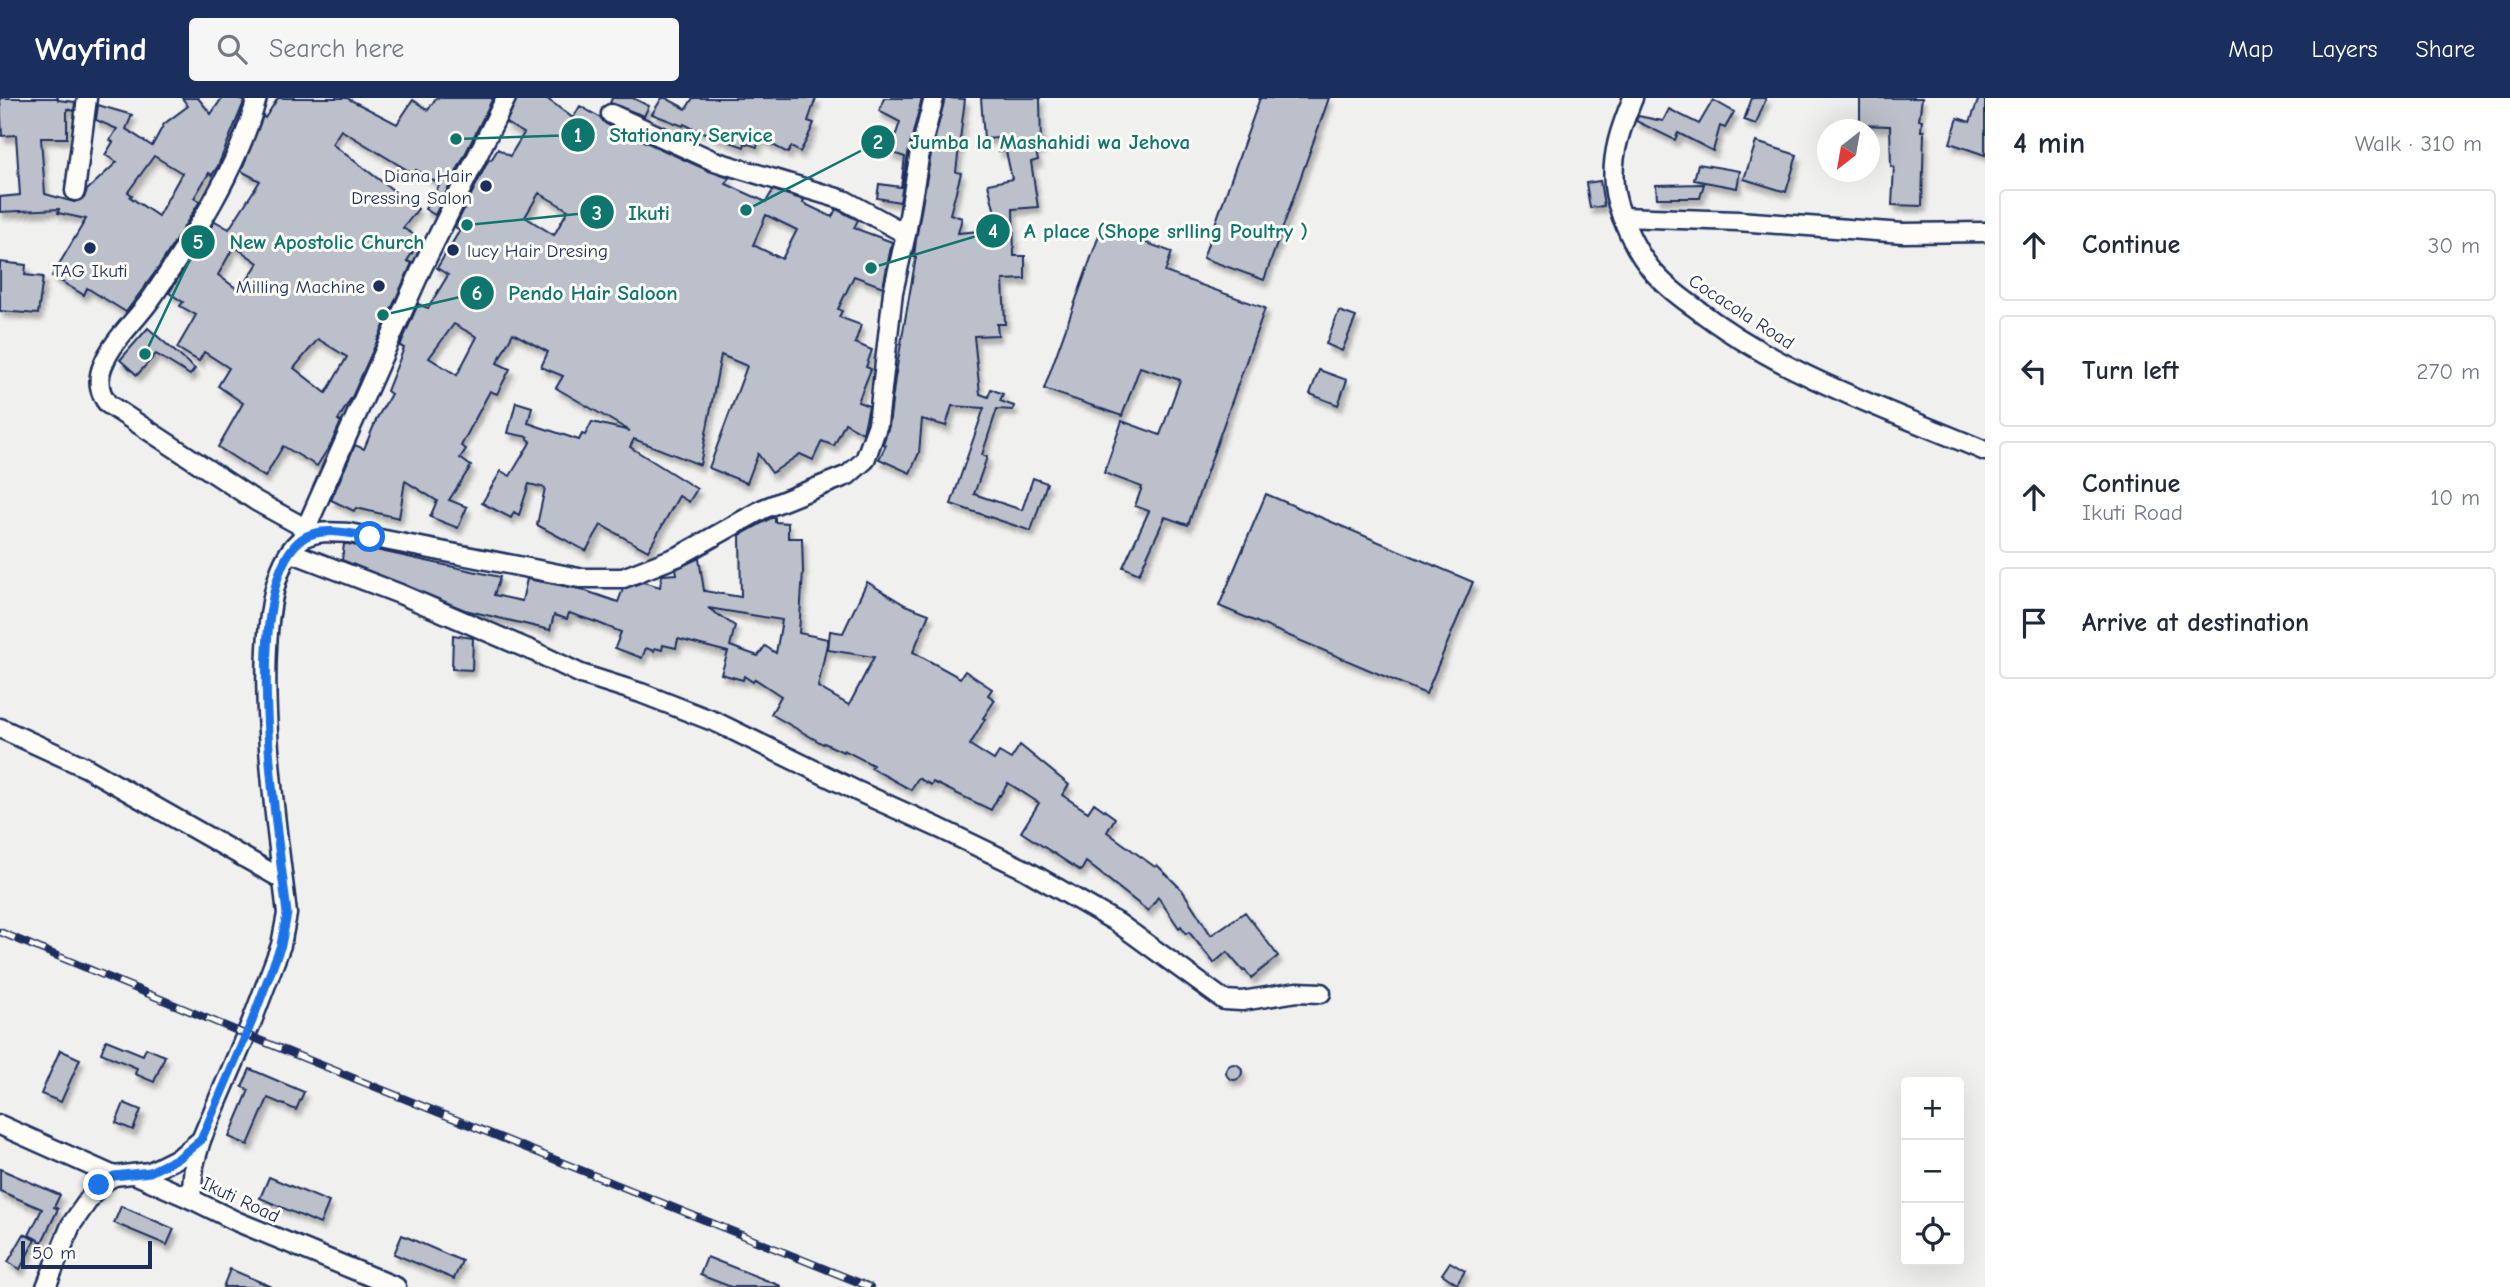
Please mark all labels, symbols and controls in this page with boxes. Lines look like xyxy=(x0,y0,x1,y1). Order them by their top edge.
search box xyxy=(189,18,679,81)
text: Wayfind xyxy=(35,30,147,68)
icon: search xyxy=(213,30,251,68)
text: Search here xyxy=(269,34,404,64)
text: Map xyxy=(2228,35,2274,63)
text: Layers xyxy=(2312,35,2377,63)
text: Share xyxy=(2415,35,2475,63)
callout: Stationary Service xyxy=(560,114,787,156)
north arrow xyxy=(1817,119,1880,182)
callout: Jumba la Mashahidi wa Jehova xyxy=(861,121,1204,163)
text: 1 xyxy=(574,123,582,147)
text: Stationary Service xyxy=(609,123,773,147)
text: 4 min xyxy=(2013,126,2085,161)
text: 2 xyxy=(873,130,883,154)
text: Jumba la Mashahidi wa Jehova xyxy=(910,130,1190,154)
text: Walk · 310 m xyxy=(2355,130,2482,157)
place label: Diana Hair Dressing Salon xyxy=(351,165,472,209)
marker: Diana Hair Dressing Salon xyxy=(478,178,494,194)
callout: Ikuti xyxy=(579,191,684,233)
text: 3 xyxy=(592,201,602,225)
text: Ikuti xyxy=(628,201,670,225)
callout: A place (Shope srlling Poultry ) xyxy=(975,210,1322,252)
text: 4 xyxy=(988,219,998,243)
text: A place (Shope srlling Poultry ) xyxy=(1024,219,1308,243)
callout: New Apostolic Church xyxy=(181,221,439,263)
icon: ahead xyxy=(2015,226,2053,264)
text: 5 xyxy=(192,230,204,254)
text: New Apostolic Church xyxy=(230,230,424,254)
text: Continue xyxy=(2082,230,2180,260)
text: 30 m xyxy=(2428,232,2480,259)
marker: TAG Ikuti xyxy=(82,240,98,256)
place label: lucy Hair Dresing xyxy=(467,240,608,262)
marker: lucy Hair Dresing xyxy=(445,242,461,258)
place label: TAG Ikuti xyxy=(52,260,128,282)
street label: Cocacola Road xyxy=(1685,270,1798,354)
callout: Pendo Hair Saloon xyxy=(459,272,692,314)
place label: Milling Machine xyxy=(236,276,365,298)
marker: Milling Machine xyxy=(371,278,387,294)
text: 6 xyxy=(472,281,482,305)
text: Pendo Hair Saloon xyxy=(508,281,678,305)
icon: left xyxy=(2015,352,2053,390)
text: Turn left xyxy=(2082,356,2179,386)
text: 270 m xyxy=(2416,358,2480,385)
text: Continue xyxy=(2082,469,2180,499)
icon: ahead xyxy=(2015,478,2053,516)
text: 10 m xyxy=(2430,484,2480,511)
text: Ikuti Road xyxy=(2082,499,2183,526)
route start xyxy=(354,521,385,552)
icon: arrive xyxy=(2015,604,2053,642)
text: Arrive at destination xyxy=(2082,608,2309,638)
map controls xyxy=(1901,1077,1964,1266)
button: + xyxy=(1901,1077,1964,1140)
button: − xyxy=(1901,1140,1964,1203)
route end xyxy=(83,1169,114,1200)
street label: Ikuti Road xyxy=(198,1172,283,1228)
button: locate xyxy=(1901,1203,1964,1266)
scale bar xyxy=(21,1238,152,1270)
text: 50 m xyxy=(32,1242,76,1264)

